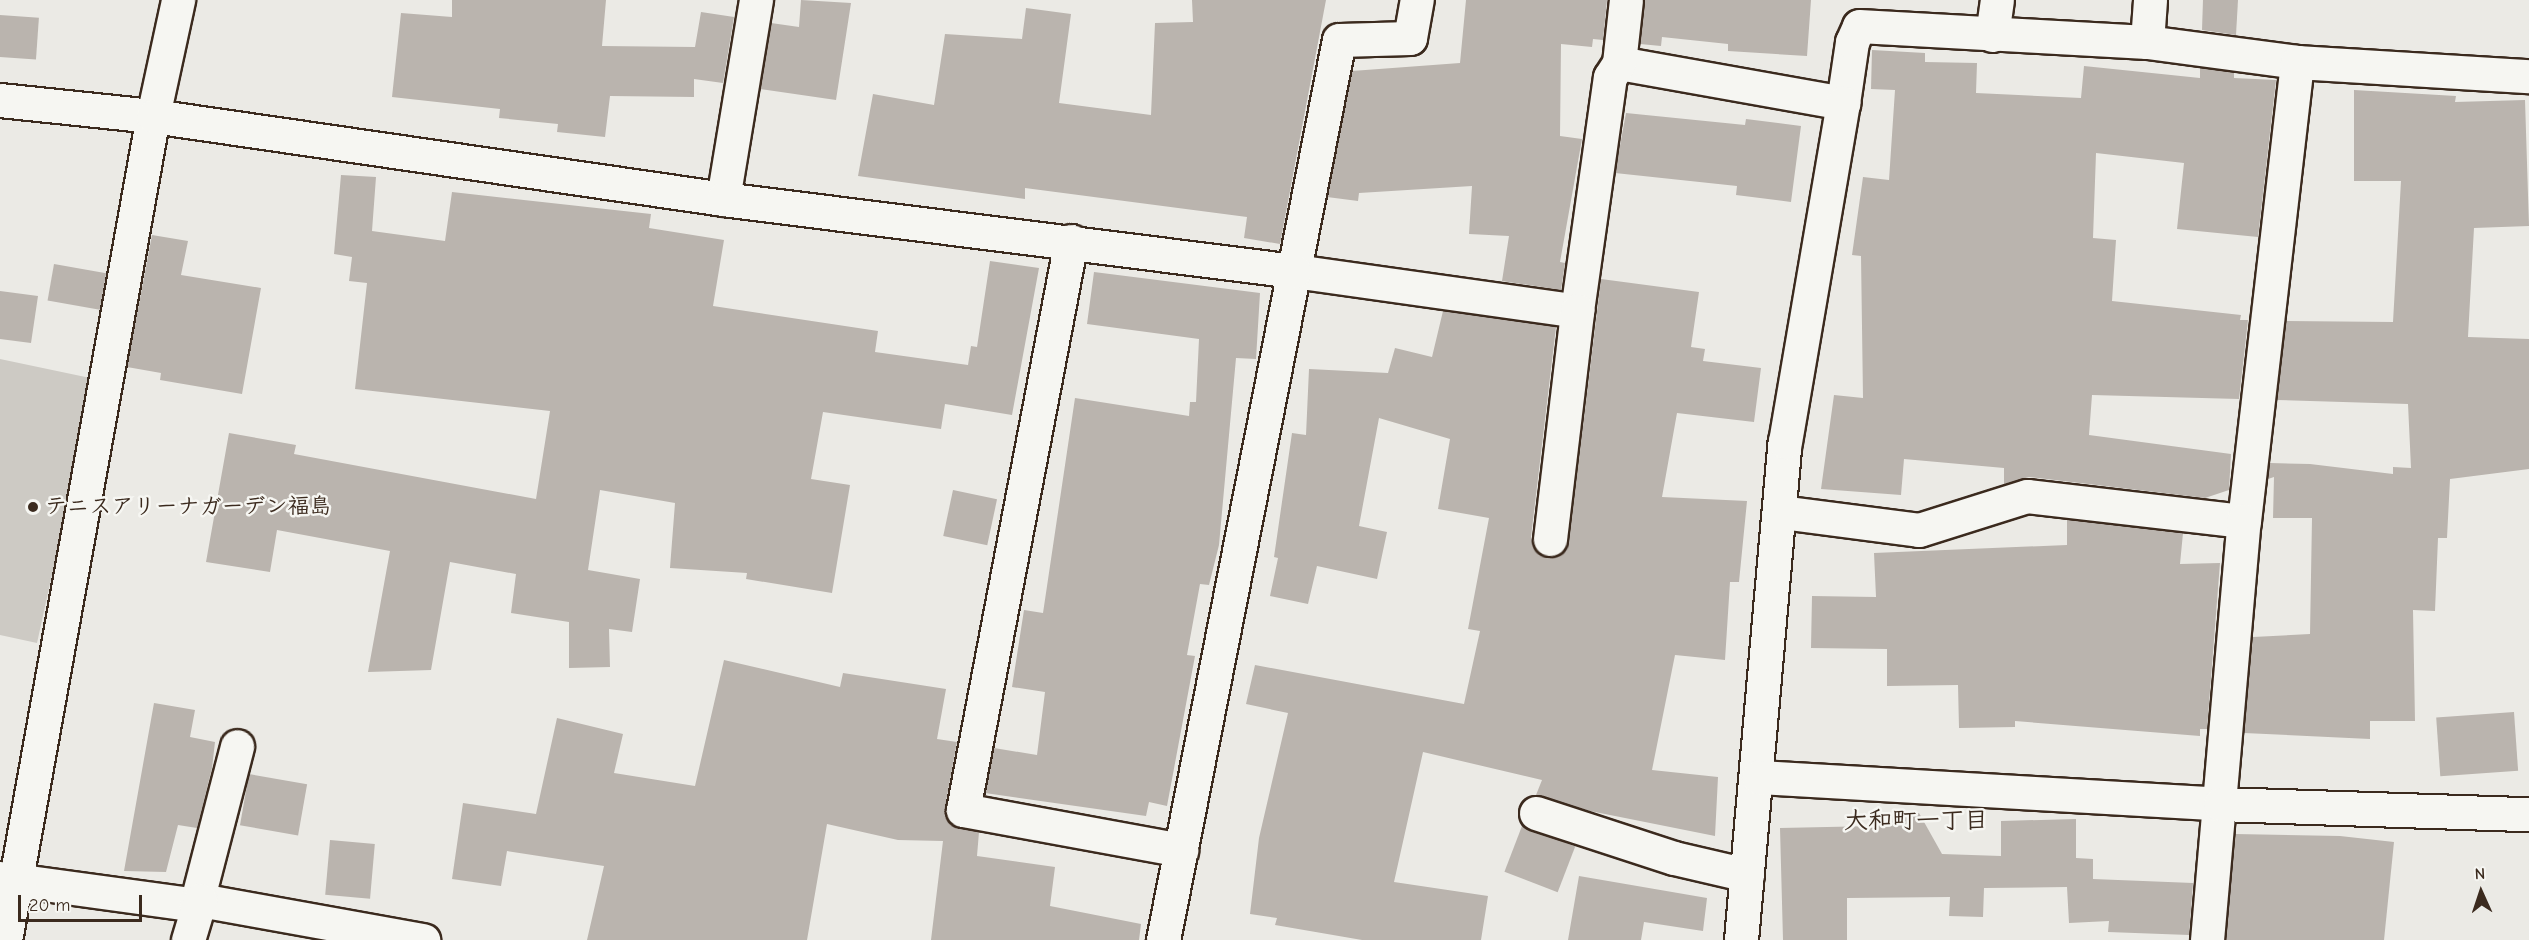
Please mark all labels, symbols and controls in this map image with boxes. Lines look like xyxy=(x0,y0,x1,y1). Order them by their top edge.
place label: テニスアリーナガーデン福島 xyxy=(45,494,331,520)
marker: テニスアリーナガーデン福島 xyxy=(26,500,40,514)
district label: 大和町一丁目 xyxy=(1844,807,1988,835)
north arrow xyxy=(2451,862,2511,922)
text: N xyxy=(2474,865,2486,883)
scale bar xyxy=(21,883,146,921)
text: 20 m xyxy=(29,895,70,916)

